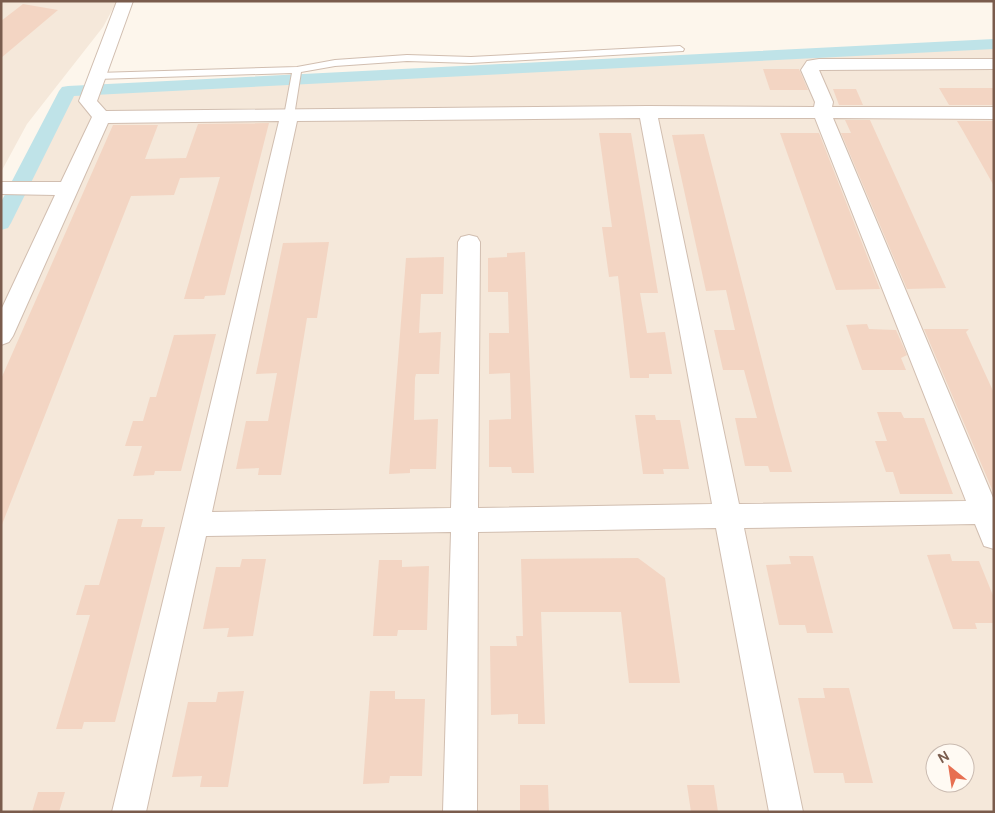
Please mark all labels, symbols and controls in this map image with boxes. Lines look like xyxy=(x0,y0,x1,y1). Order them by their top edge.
north arrow xyxy=(925,743,975,793)
text: N xyxy=(935,746,952,767)

